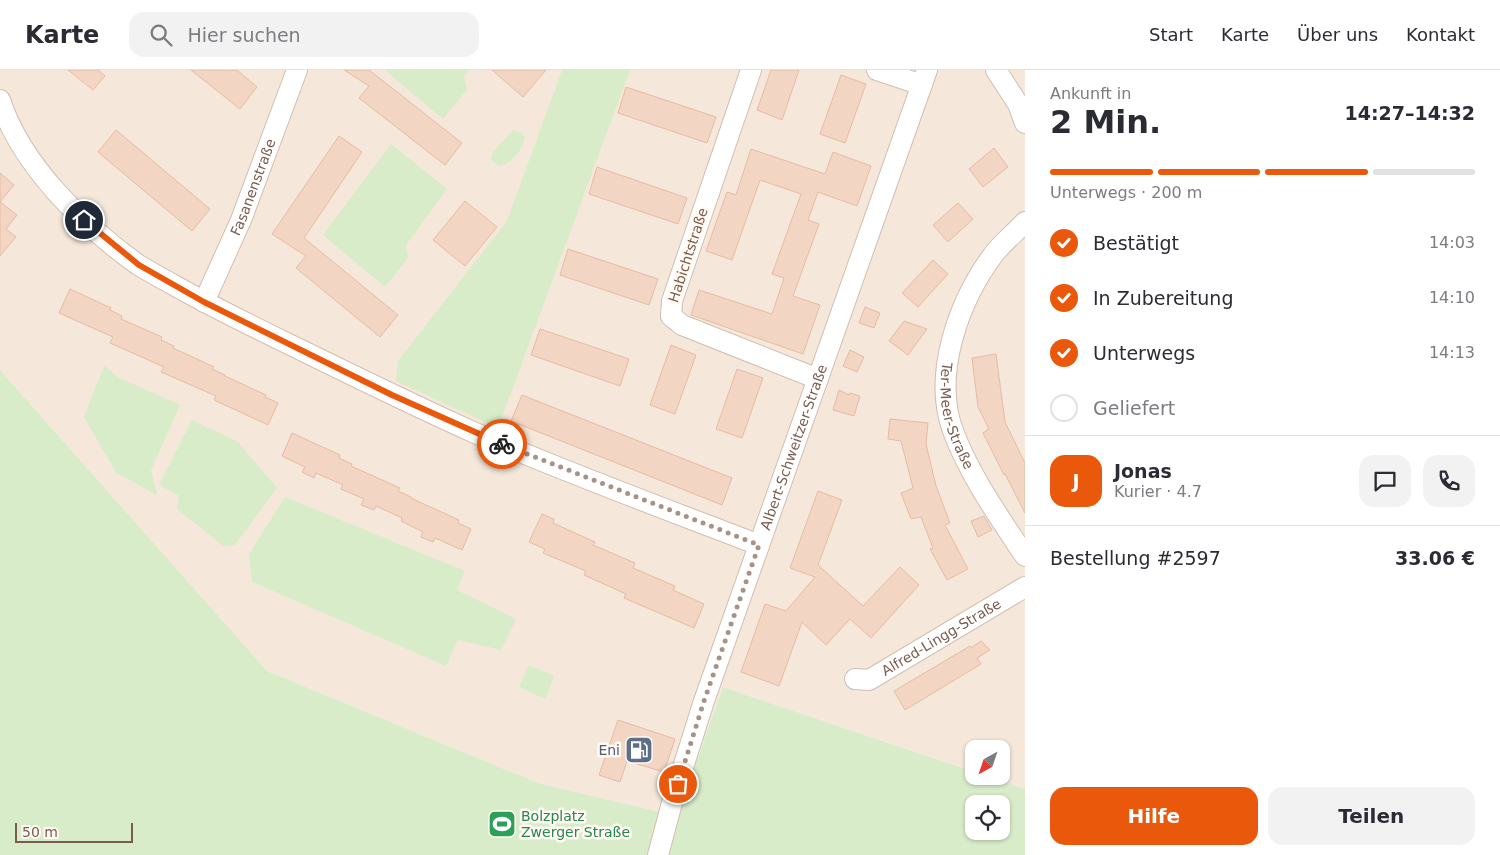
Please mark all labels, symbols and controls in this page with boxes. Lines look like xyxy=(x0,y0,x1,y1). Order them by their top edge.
search box xyxy=(129,12,479,57)
text: Karte xyxy=(25,21,99,49)
icon: search xyxy=(147,21,175,49)
text: Hier suchen xyxy=(187,24,301,46)
text: Start xyxy=(1149,24,1193,45)
text: Karte xyxy=(1221,24,1269,45)
text: Über uns xyxy=(1297,24,1378,45)
text: Kontakt xyxy=(1406,24,1475,45)
text: Ankunft in xyxy=(1050,84,1131,103)
text: 14:27–14:32 xyxy=(1345,102,1475,124)
text: 2 Min. xyxy=(1050,103,1161,141)
street label: Fasanenstraße xyxy=(227,136,279,238)
text: Unterwegs · 200 m xyxy=(1050,183,1202,202)
pin xyxy=(63,199,105,241)
icon: home xyxy=(70,206,98,234)
street label: Habichtstraße xyxy=(665,206,711,304)
icon: check xyxy=(1050,229,1078,257)
text: Bestätigt xyxy=(1093,232,1179,254)
text: 14:03 xyxy=(1429,233,1475,252)
icon: check xyxy=(1050,284,1078,312)
text: In Zubereitung xyxy=(1093,287,1233,309)
text: 14:10 xyxy=(1429,288,1475,307)
icon: check xyxy=(1050,339,1078,367)
text: Unterwegs xyxy=(1093,342,1195,364)
text: 14:13 xyxy=(1429,343,1475,362)
street label: Ter-Meer-Straße xyxy=(937,361,977,472)
street label: Albert-Schweitzer-Straße xyxy=(757,362,830,532)
text: Geliefert xyxy=(1093,397,1175,419)
courier xyxy=(477,419,527,469)
icon: bike xyxy=(488,430,516,458)
button: chat xyxy=(1359,455,1411,507)
button: phone xyxy=(1423,455,1475,507)
text: Jonas xyxy=(1114,460,1172,482)
text: J xyxy=(1072,470,1080,492)
text: Kurier · 4.7 xyxy=(1114,482,1202,501)
text: Bestellung #2597 xyxy=(1050,547,1221,569)
text: 33.06 € xyxy=(1395,547,1475,569)
street label: Alfred-Lingg-Straße xyxy=(879,595,1004,679)
fuel station icon: Eni xyxy=(624,735,654,765)
north arrow xyxy=(965,740,1010,785)
map controls xyxy=(965,740,1010,840)
place label: Eni xyxy=(598,742,620,758)
pin xyxy=(657,763,699,805)
icon: bag xyxy=(664,770,692,798)
button: Hilfe xyxy=(1050,787,1258,845)
button: Teilen xyxy=(1268,787,1475,845)
button: locate xyxy=(965,795,1010,840)
place label: Bolzplatz Zwerger Straße xyxy=(521,808,630,840)
sports icon: Bolzplatz Zwerger Straße xyxy=(487,809,517,839)
scale bar xyxy=(15,820,132,843)
text: 50 m xyxy=(22,824,58,840)

